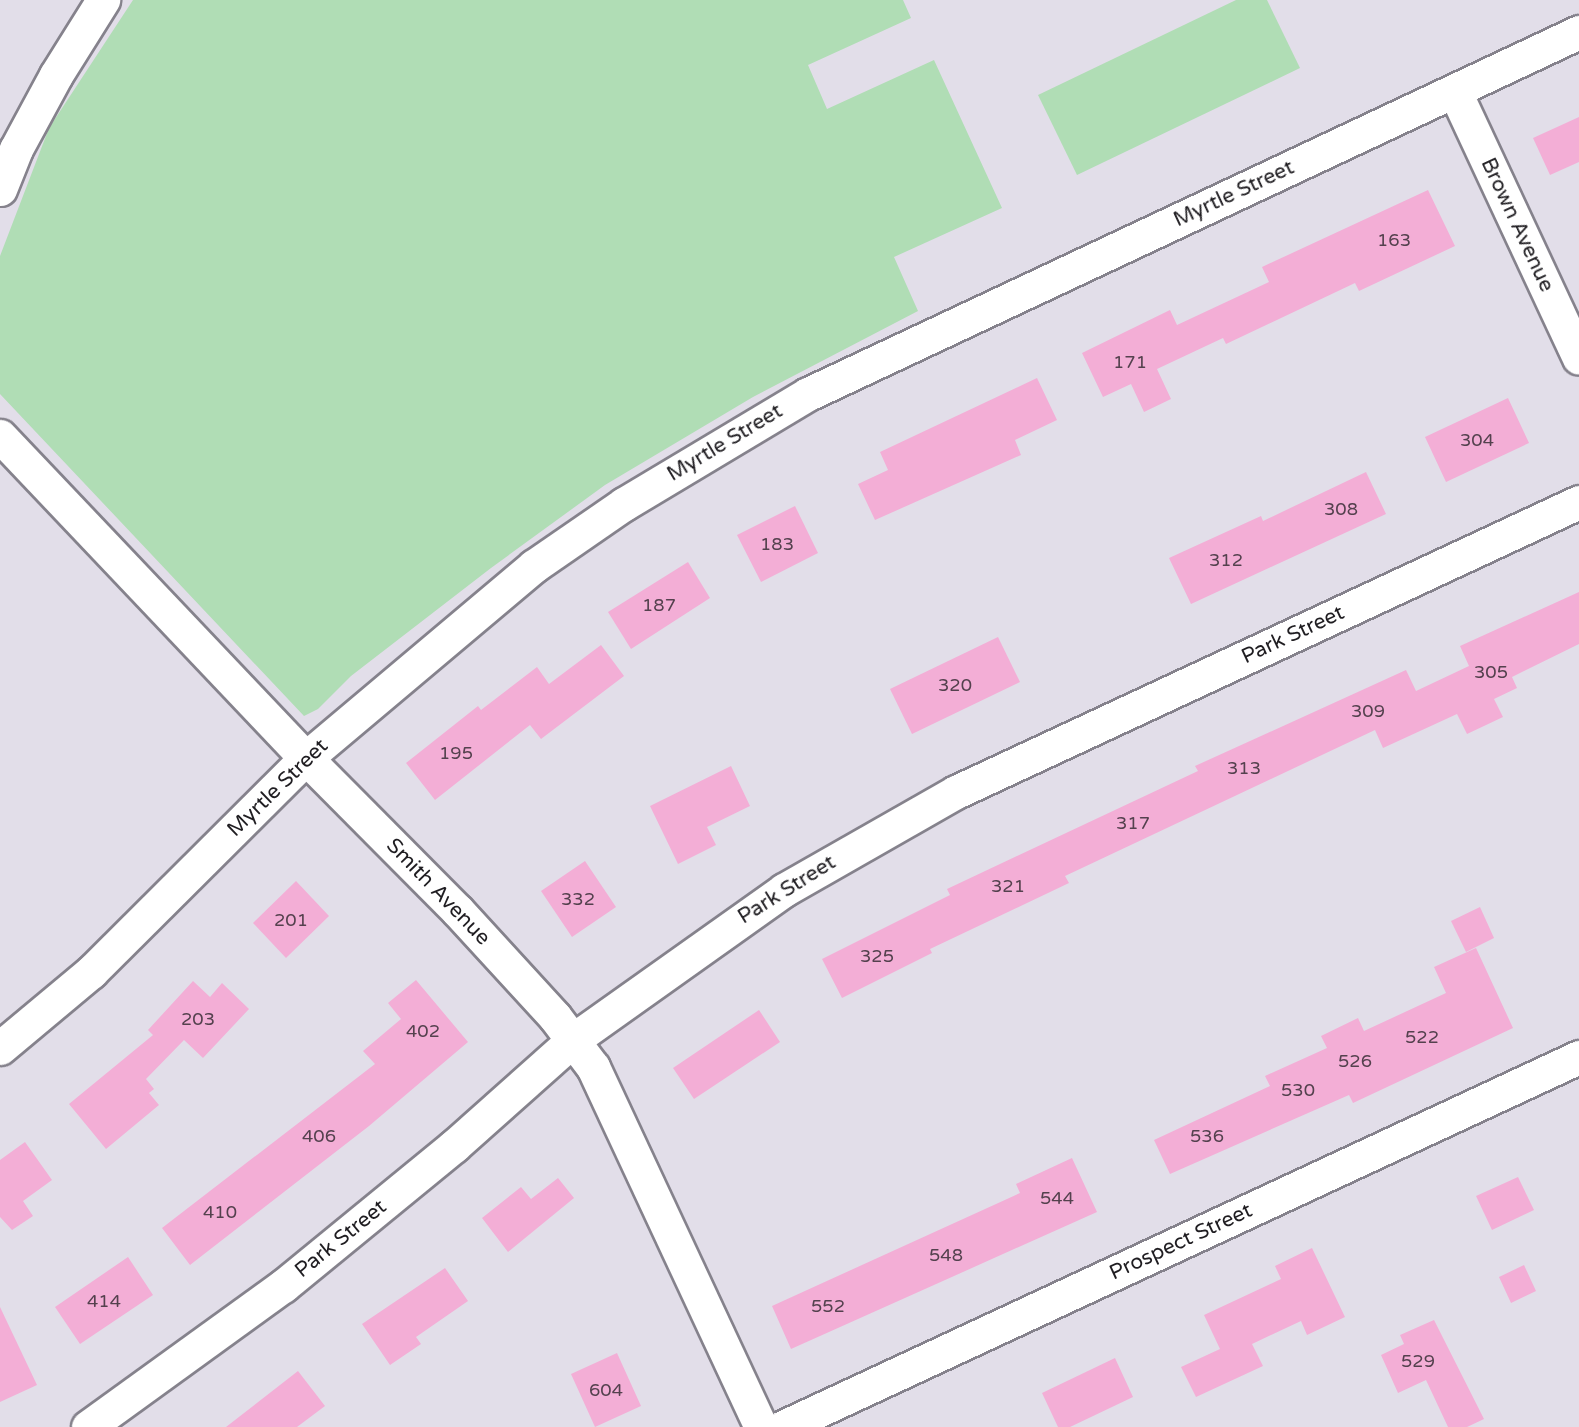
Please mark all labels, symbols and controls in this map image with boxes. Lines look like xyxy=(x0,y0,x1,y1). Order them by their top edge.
street label: Brown Avenue xyxy=(1475,154,1559,296)
street label: Myrtle Street xyxy=(1170,155,1298,233)
house number: 163 xyxy=(1377,229,1411,251)
house number: 171 xyxy=(1113,351,1147,373)
street label: Myrtle Street xyxy=(663,399,787,487)
house number: 304 xyxy=(1460,429,1494,451)
house number: 308 xyxy=(1324,498,1358,520)
house number: 183 xyxy=(760,533,794,555)
house number: 312 xyxy=(1209,549,1243,571)
house number: 187 xyxy=(642,594,676,616)
street label: Park Street xyxy=(1238,600,1348,670)
house number: 305 xyxy=(1474,661,1508,683)
house number: 320 xyxy=(938,674,972,696)
house number: 309 xyxy=(1351,700,1385,722)
street label: Myrtle Street xyxy=(222,734,334,842)
house number: 195 xyxy=(439,742,473,764)
house number: 313 xyxy=(1227,757,1261,779)
house number: 317 xyxy=(1116,812,1150,834)
street label: Smith Avenue xyxy=(381,833,495,951)
street label: Park Street xyxy=(734,850,840,930)
house number: 321 xyxy=(991,875,1025,897)
house number: 332 xyxy=(561,888,595,910)
house number: 201 xyxy=(274,909,308,931)
house number: 325 xyxy=(860,945,894,967)
house number: 203 xyxy=(181,1008,215,1030)
house number: 402 xyxy=(406,1020,440,1042)
house number: 522 xyxy=(1405,1026,1439,1048)
house number: 526 xyxy=(1338,1050,1372,1072)
house number: 530 xyxy=(1281,1079,1315,1101)
house number: 406 xyxy=(302,1125,336,1147)
house number: 536 xyxy=(1190,1125,1224,1147)
house number: 544 xyxy=(1040,1187,1074,1209)
street label: Park Street xyxy=(290,1194,392,1284)
street label: Prospect Street xyxy=(1106,1198,1256,1286)
house number: 410 xyxy=(203,1201,237,1223)
house number: 548 xyxy=(929,1244,963,1266)
house number: 414 xyxy=(87,1290,121,1312)
house number: 552 xyxy=(811,1295,845,1317)
house number: 529 xyxy=(1401,1350,1435,1372)
house number: 604 xyxy=(589,1379,623,1401)

